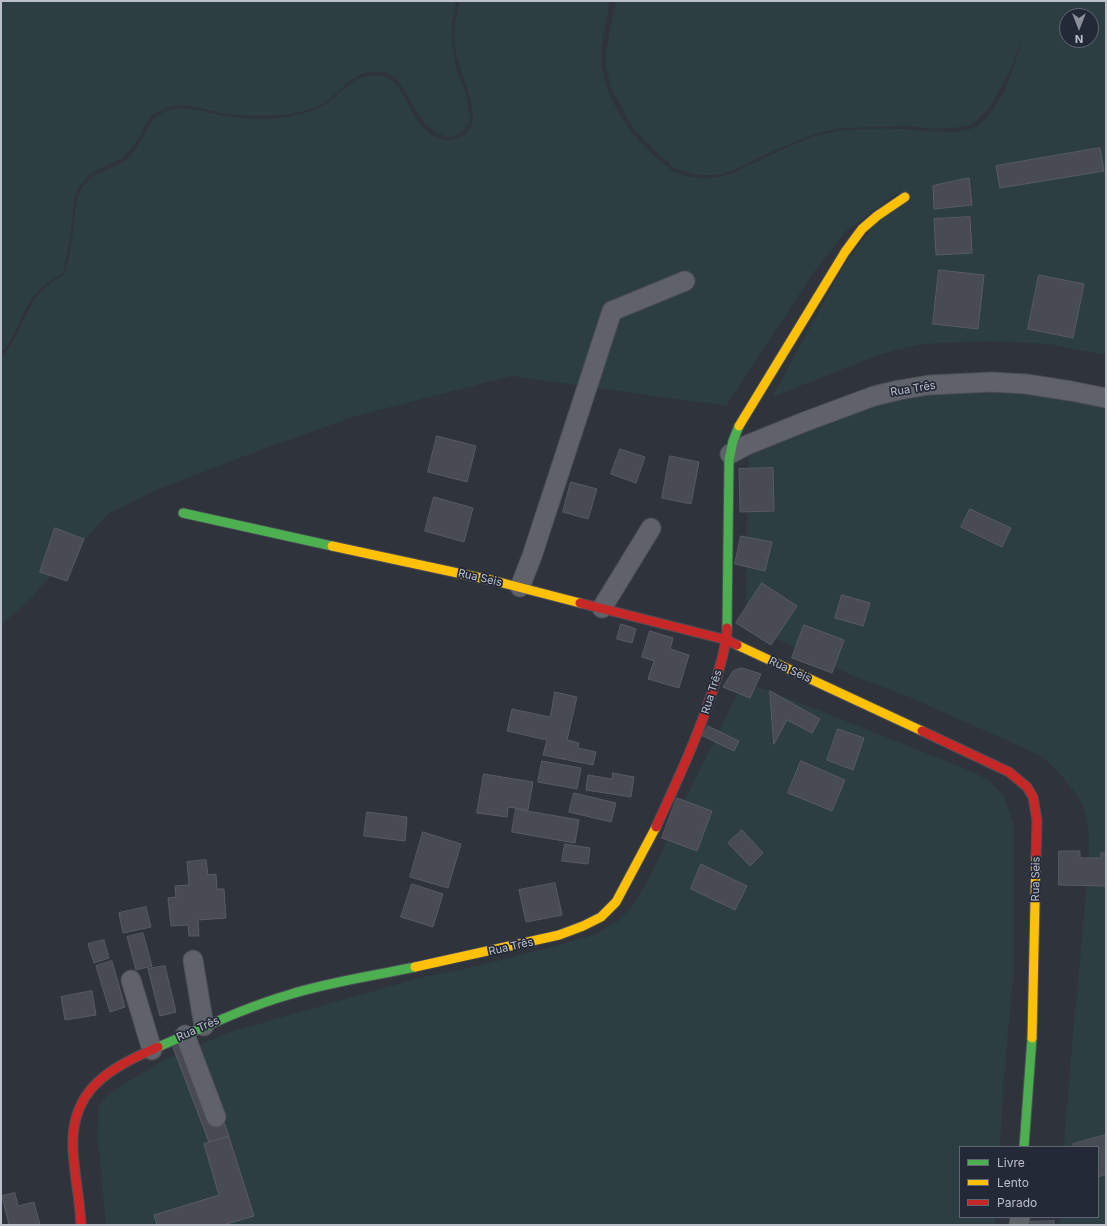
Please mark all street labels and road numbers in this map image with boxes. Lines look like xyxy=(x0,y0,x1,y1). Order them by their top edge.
street label: Rua Três xyxy=(889,379,937,399)
street label: Rua Seis xyxy=(457,567,503,589)
street label: Rua Seis xyxy=(767,655,813,685)
street label: Rua Três xyxy=(699,668,725,716)
street label: Rua Seis xyxy=(1029,856,1043,902)
street label: Rua Três xyxy=(487,935,535,959)
street label: Rua Três xyxy=(175,1014,221,1044)

